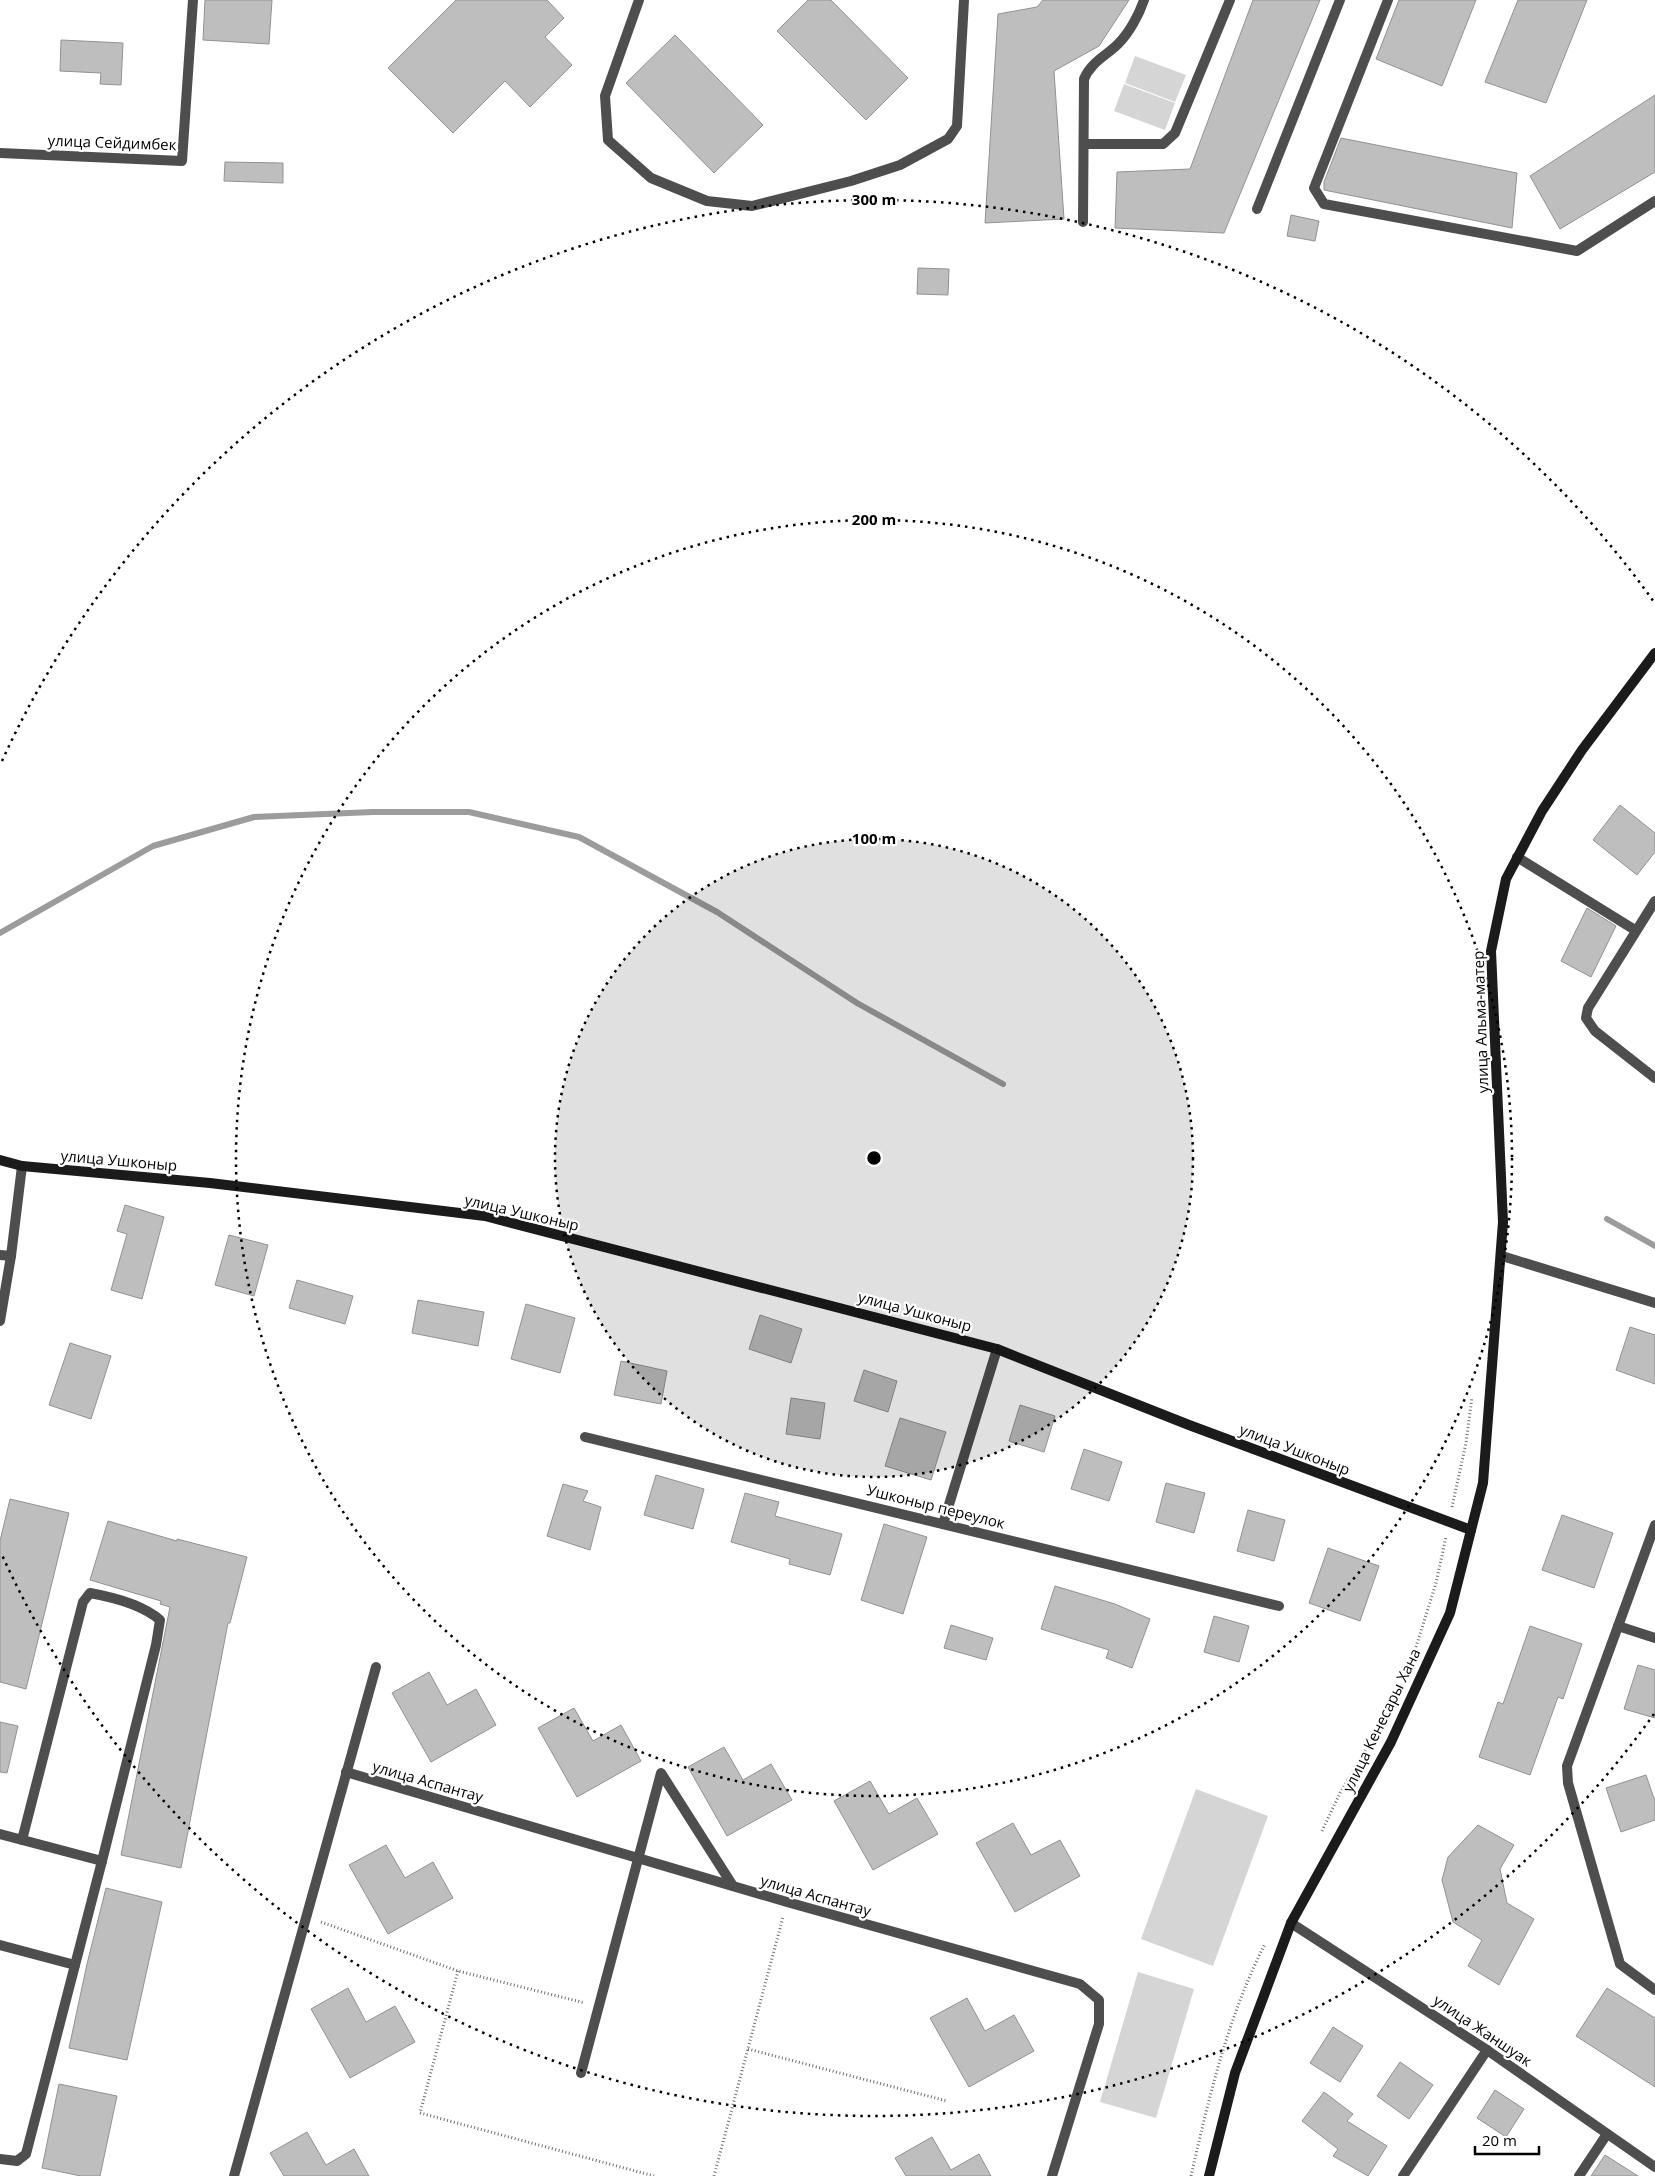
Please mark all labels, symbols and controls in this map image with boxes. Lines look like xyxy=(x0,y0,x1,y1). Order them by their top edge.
street label: улица Сейдимбек xyxy=(47,130,177,154)
text: 300 m xyxy=(852,189,896,209)
text: 200 m xyxy=(852,509,896,529)
text: 100 m xyxy=(852,828,896,848)
street label: улица Альма-матер xyxy=(1468,951,1492,1093)
street label: улица Ушконыр xyxy=(60,1145,178,1175)
centre of rings xyxy=(865,1149,883,1167)
street label: улица Ушконыр xyxy=(463,1189,581,1235)
street label: улица Ушконыр xyxy=(856,1286,974,1336)
street label: улица Ушконыр xyxy=(1237,1419,1353,1479)
street label: Ушконыр переулок xyxy=(865,1479,1007,1533)
street label: улица Кенесары Хана xyxy=(1337,1645,1425,1795)
street label: улица Аспантау xyxy=(370,1756,486,1806)
street label: улица Аспантау xyxy=(758,1870,874,1920)
street label: улица Жаншуак xyxy=(1430,1990,1536,2070)
scale bar xyxy=(1475,2124,1539,2156)
text: 20 m xyxy=(1482,2130,1517,2150)

